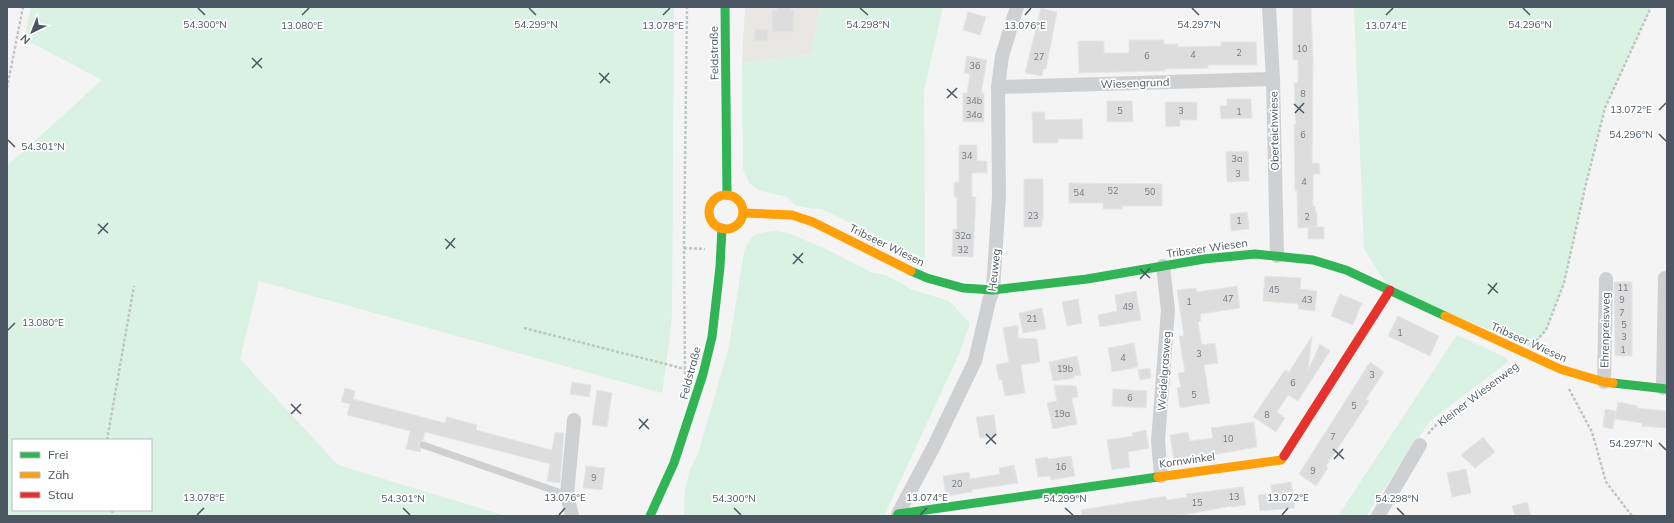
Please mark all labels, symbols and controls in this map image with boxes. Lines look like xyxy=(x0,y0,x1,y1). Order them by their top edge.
north arrow xyxy=(12,12,52,52)
text: 54.300°N xyxy=(183,18,227,31)
text: 54.299°N xyxy=(514,18,558,31)
text: 54.298°N xyxy=(846,18,890,31)
text: 54.297°N xyxy=(1177,18,1221,31)
text: 54.296°N xyxy=(1508,18,1552,31)
text: 13.080°E xyxy=(281,19,323,32)
text: 13.078°E xyxy=(642,19,684,32)
text: 13.076°E xyxy=(1004,19,1046,32)
text: 13.074°E xyxy=(1365,19,1407,32)
street label: Feldstraße xyxy=(707,26,721,80)
text: N xyxy=(17,31,33,47)
house number: 10 xyxy=(1297,43,1307,54)
house number: 2 xyxy=(1236,47,1242,58)
house number: 4 xyxy=(1190,49,1196,60)
house number: 6 xyxy=(1144,50,1150,61)
house number: 27 xyxy=(1034,51,1044,62)
house number: 36 xyxy=(970,60,980,71)
street label: Wiesengrund xyxy=(1100,75,1170,91)
house number: 8 xyxy=(1300,88,1306,99)
street label: Oberteichwiese xyxy=(1266,91,1282,171)
house number: 34b xyxy=(966,95,982,106)
text: 13.072°E xyxy=(1610,103,1652,116)
house number: 5 xyxy=(1117,105,1123,116)
house number: 3 xyxy=(1178,105,1184,116)
house number: 1 xyxy=(1236,106,1242,117)
house number: 34a xyxy=(966,109,982,120)
text: 54.296°N xyxy=(1609,128,1653,141)
house number: 6 xyxy=(1300,129,1306,140)
text: 54.301°N xyxy=(21,140,65,153)
house number: 34 xyxy=(962,150,973,161)
house number: 3a xyxy=(1232,153,1242,164)
house number: 3 xyxy=(1235,168,1241,179)
house number: 4 xyxy=(1301,176,1307,187)
house number: 52 xyxy=(1108,185,1118,196)
house number: 50 xyxy=(1145,186,1155,197)
house number: 54 xyxy=(1074,187,1085,198)
house number: 23 xyxy=(1028,210,1038,221)
house number: 2 xyxy=(1304,211,1310,222)
house number: 1 xyxy=(1236,215,1242,226)
street label: Tribseer Wiesen xyxy=(847,221,927,269)
house number: 32a xyxy=(955,230,971,241)
street label: Tribseer Wiesen xyxy=(1165,235,1249,261)
house number: 32 xyxy=(958,244,968,255)
street label: Heuweg xyxy=(985,248,1003,292)
house number: 11 xyxy=(1618,282,1628,293)
house number: 45 xyxy=(1269,284,1280,295)
street label: Ehrenpreisweg xyxy=(1597,292,1613,368)
house number: 47 xyxy=(1223,293,1233,304)
house number: 43 xyxy=(1302,294,1312,305)
house number: 9 xyxy=(1619,294,1625,305)
house number: 1 xyxy=(1186,296,1192,307)
house number: 49 xyxy=(1123,301,1133,312)
house number: 7 xyxy=(1619,307,1625,318)
house number: 21 xyxy=(1027,313,1037,324)
text: 13.080°E xyxy=(22,316,64,329)
street label: Tribseer Wiesen xyxy=(1489,319,1569,365)
house number: 5 xyxy=(1621,319,1627,330)
house number: 1 xyxy=(1397,327,1403,338)
street label: Weidelgrasweg xyxy=(1154,331,1174,411)
house number: 3 xyxy=(1621,331,1627,342)
house number: 1 xyxy=(1620,344,1626,355)
street label: Feldstraße xyxy=(676,345,704,401)
house number: 3 xyxy=(1196,348,1202,359)
house number: 4 xyxy=(1120,352,1126,363)
street label: Kleiner Wiesenweg xyxy=(1435,359,1521,429)
house number: 19b xyxy=(1057,363,1073,374)
house number: 3 xyxy=(1369,369,1375,380)
house number: 6 xyxy=(1290,377,1296,388)
house number: 5 xyxy=(1191,389,1197,400)
house number: 6 xyxy=(1127,392,1133,403)
house number: 5 xyxy=(1351,400,1357,411)
house number: 19a xyxy=(1054,408,1070,419)
house number: 8 xyxy=(1264,409,1270,420)
house number: 7 xyxy=(1330,431,1336,442)
house number: 10 xyxy=(1223,433,1233,444)
text: 54.297°N xyxy=(1609,437,1653,450)
legend xyxy=(12,439,152,511)
text: Frei xyxy=(48,447,68,462)
street label: Kornwinkel xyxy=(1158,449,1216,471)
house number: 16 xyxy=(1056,461,1066,472)
house number: 9 xyxy=(1310,465,1316,476)
text: Zäh xyxy=(48,467,69,482)
house number: 9 xyxy=(591,472,597,483)
house number: 20 xyxy=(952,478,962,489)
text: Stau xyxy=(48,487,74,502)
text: 13.078°E xyxy=(183,491,225,504)
text: 13.076°E xyxy=(544,491,586,504)
text: 13.074°E xyxy=(906,491,948,504)
house number: 13 xyxy=(1229,491,1239,502)
text: 13.072°E xyxy=(1267,491,1309,504)
text: 54.301°N xyxy=(381,492,425,505)
text: 54.300°N xyxy=(712,492,756,505)
text: 54.299°N xyxy=(1043,492,1087,505)
text: 54.298°N xyxy=(1375,492,1419,505)
house number: 15 xyxy=(1192,497,1203,508)

